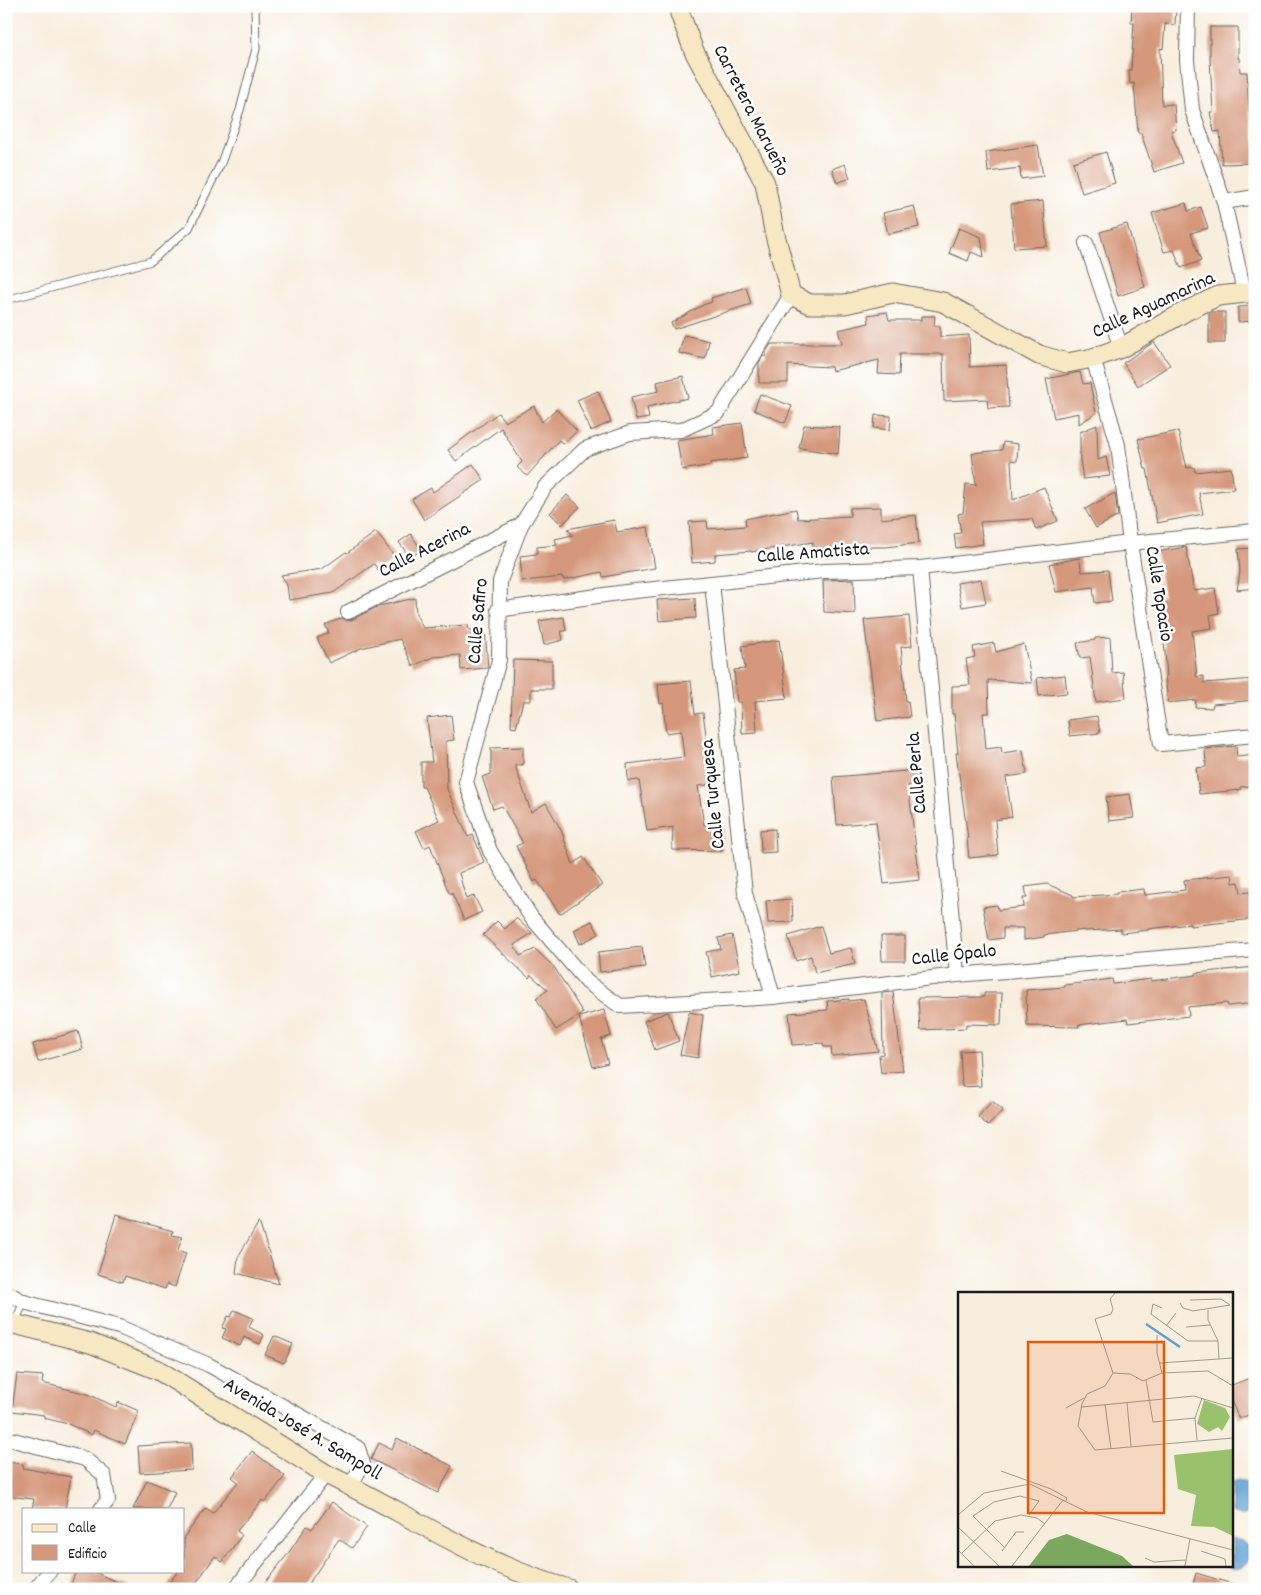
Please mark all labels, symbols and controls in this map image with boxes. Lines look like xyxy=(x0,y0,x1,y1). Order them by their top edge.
street label: Carretera Marueño xyxy=(705,40,795,182)
street label: Calle Aguamarina xyxy=(1088,265,1221,347)
street label: Calle Acerina xyxy=(374,516,476,586)
street label: Calle Amatista xyxy=(756,536,871,572)
street label: Calle Topacio xyxy=(1137,544,1179,644)
street label: Calle Safiro xyxy=(461,577,497,665)
street label: Calle Perla xyxy=(900,731,936,815)
street label: Calle Turquesa xyxy=(694,737,734,850)
street label: Calle Ópalo xyxy=(910,938,998,974)
inset map xyxy=(958,1292,1234,1568)
street label: Avenida José A. Sampoll xyxy=(217,1372,387,1489)
legend xyxy=(22,1508,185,1572)
text: Calle xyxy=(68,1518,97,1540)
text: Edificio xyxy=(68,1544,107,1566)

